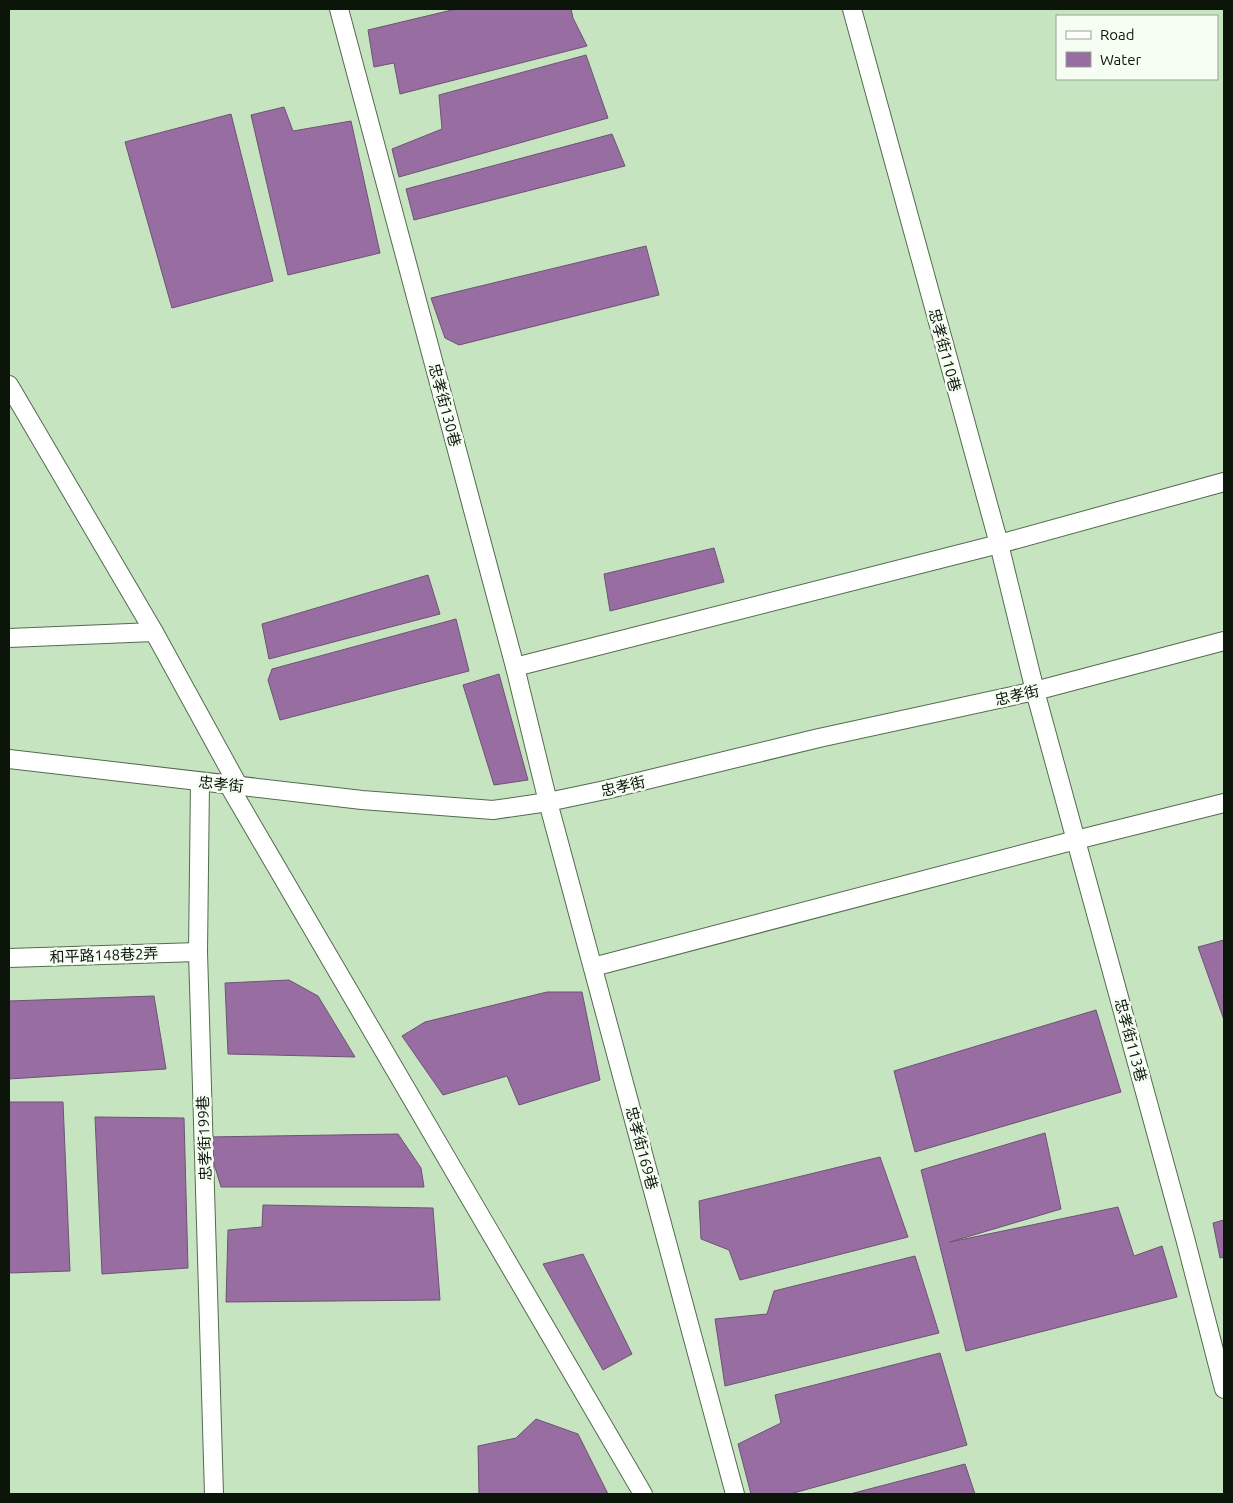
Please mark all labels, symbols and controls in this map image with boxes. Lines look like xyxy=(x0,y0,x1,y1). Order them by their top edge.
legend xyxy=(1056,15,1218,80)
text: Road xyxy=(1100,26,1135,43)
text: Water xyxy=(1100,51,1141,68)
street label: 忠孝街110巷 xyxy=(926,307,964,393)
street label: 忠孝街130巷 xyxy=(426,362,464,448)
street label: 忠孝街 xyxy=(993,682,1041,708)
street label: 忠孝街 xyxy=(198,773,244,795)
street label: 忠孝街 xyxy=(599,773,647,799)
street label: 和平路148巷2弄 xyxy=(49,945,159,965)
street label: 忠孝街113巷 xyxy=(1112,997,1150,1083)
street label: 忠孝街199巷 xyxy=(194,1095,214,1181)
street label: 忠孝街169巷 xyxy=(623,1105,661,1191)

